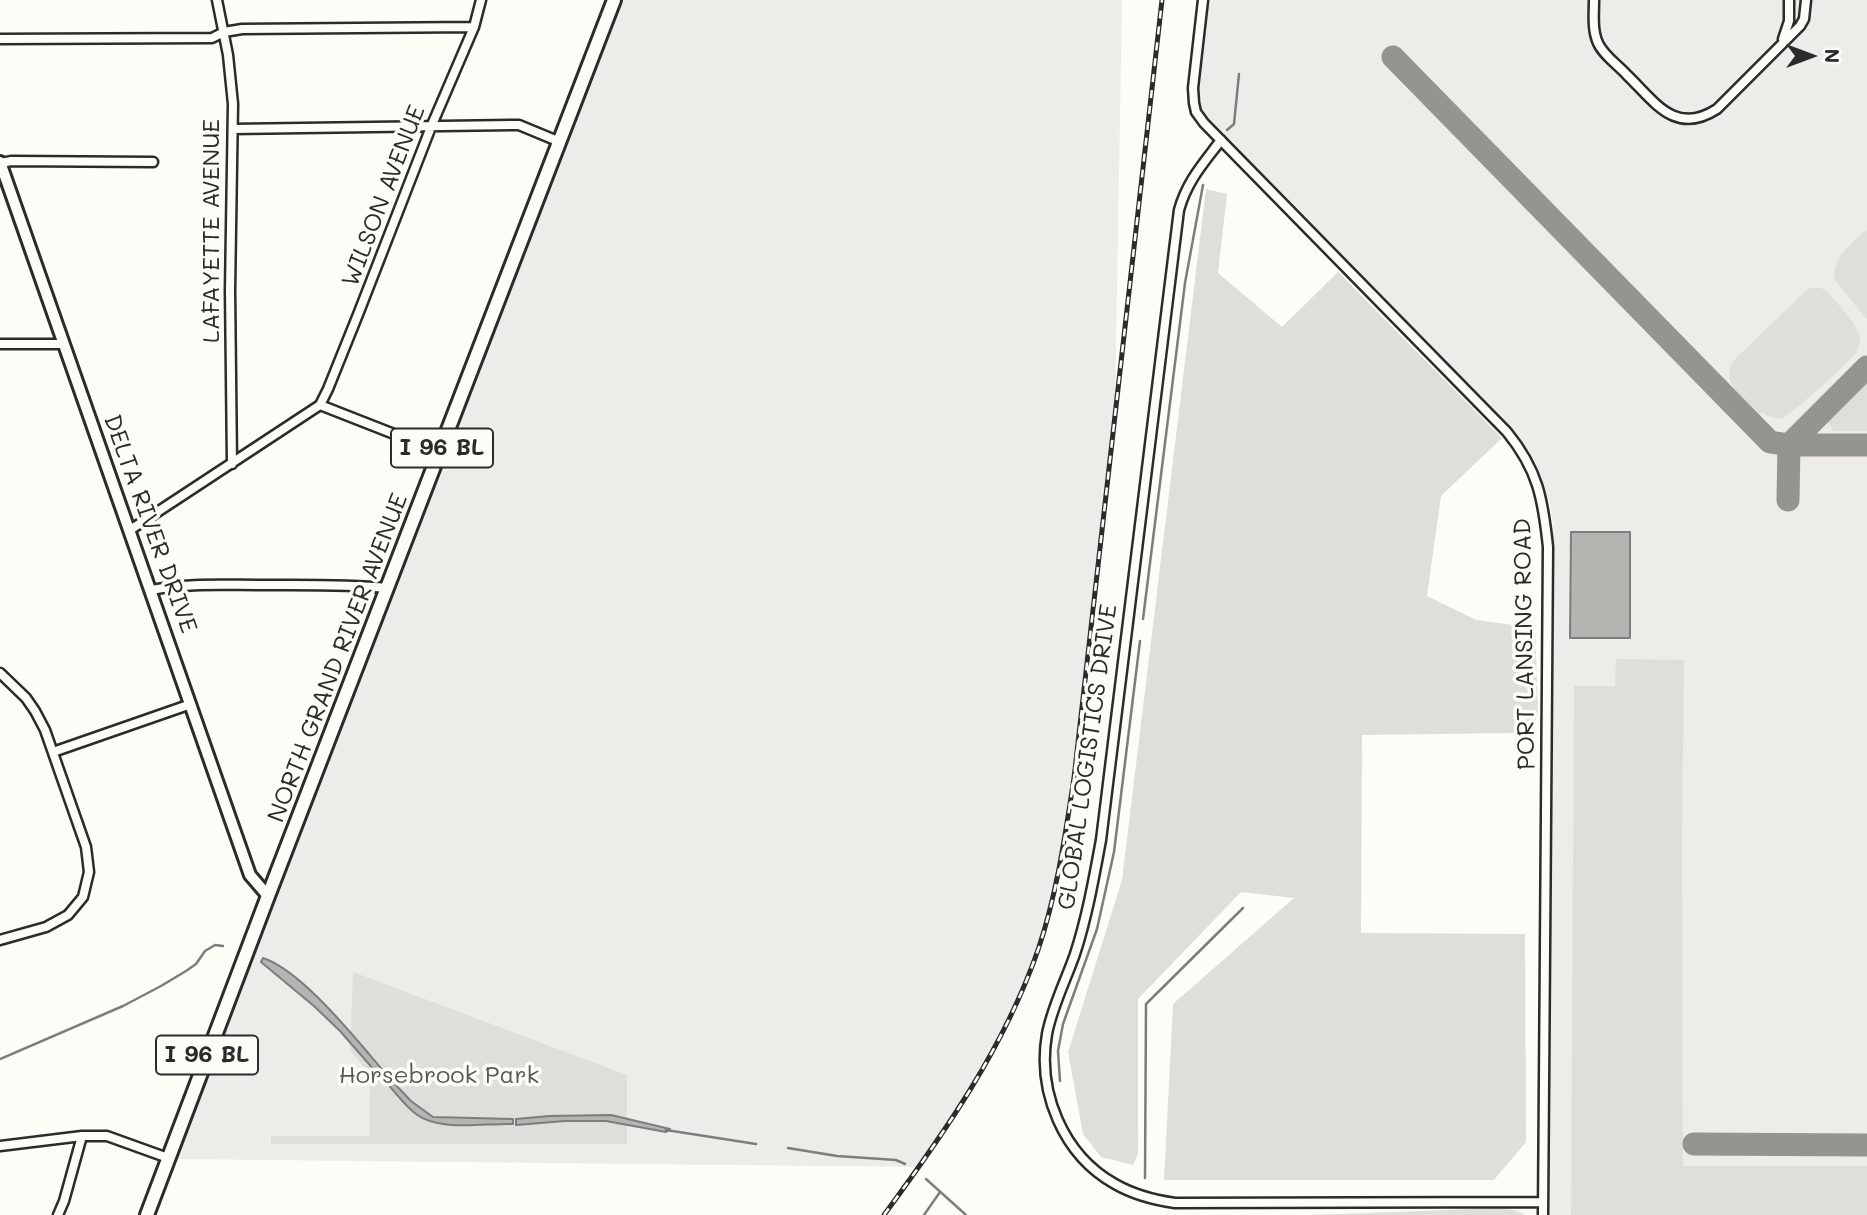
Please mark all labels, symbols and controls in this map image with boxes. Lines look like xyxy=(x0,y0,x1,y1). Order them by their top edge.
north arrow xyxy=(1776,21,1846,91)
text: N xyxy=(1820,49,1845,63)
street label: WILSON AVENUE xyxy=(336,101,432,291)
street label: LAFAYETTE AVENUE xyxy=(198,119,226,343)
street label: DELTA RIVER DRIVE xyxy=(97,411,203,637)
road number: I 96 BL xyxy=(391,428,493,468)
street label: NORTH GRAND RIVER AVENUE xyxy=(262,490,414,826)
street label: PORT LANSING ROAD xyxy=(1508,518,1542,770)
street label: GLOBAL LOGISTICS DRIVE xyxy=(1052,602,1124,912)
road number: I 96 BL xyxy=(156,1036,258,1074)
park label: Horsebrook Park xyxy=(339,1062,539,1090)

